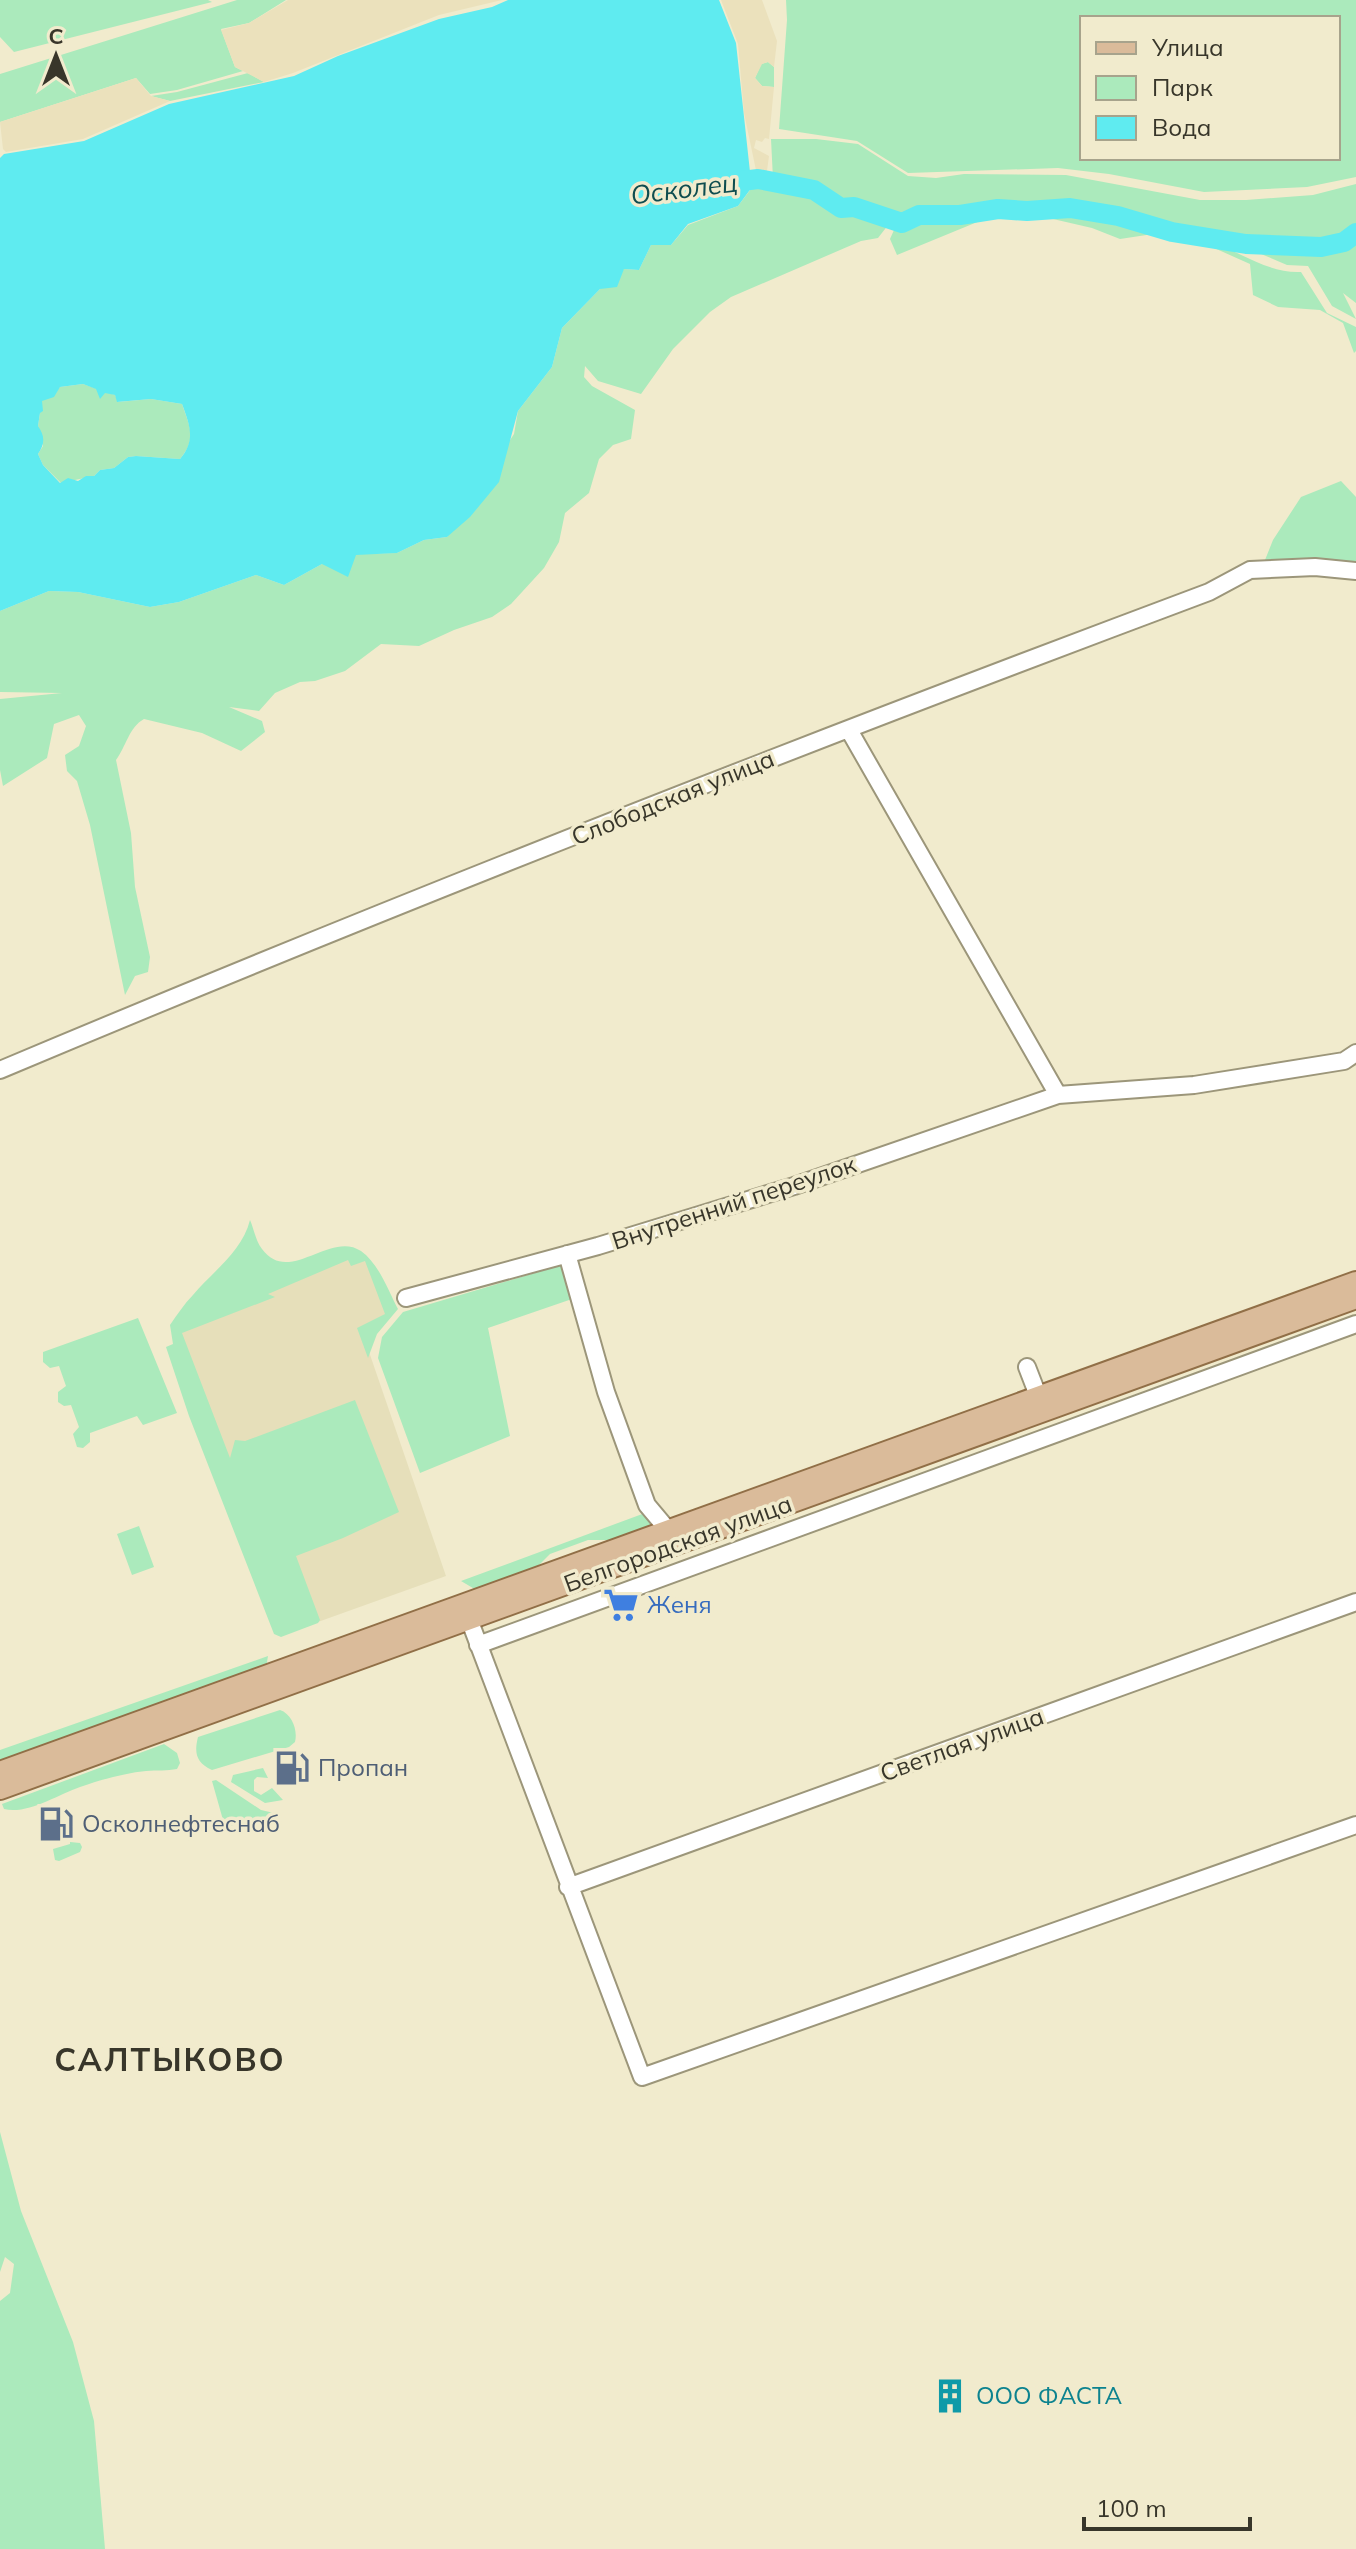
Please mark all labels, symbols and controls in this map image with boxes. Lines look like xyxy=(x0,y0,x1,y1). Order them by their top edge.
north arrow xyxy=(16,16,96,96)
legend xyxy=(1080,16,1340,160)
text: С xyxy=(48,22,64,50)
text: Улица xyxy=(1151,32,1224,62)
text: Парк xyxy=(1152,72,1213,102)
text: Вода xyxy=(1152,112,1212,142)
water label: Осколец xyxy=(629,166,739,211)
street label: Слободская улица xyxy=(567,743,778,851)
street label: Внутренний переулок xyxy=(608,1148,860,1256)
street label: Белгородская улица xyxy=(560,1488,796,1598)
supermarket icon: Женя xyxy=(602,1586,640,1624)
place label: Женя xyxy=(647,1589,712,1619)
street label: Светлая улица xyxy=(876,1701,1048,1788)
fuel station icon: Пропан xyxy=(273,1749,311,1787)
place label: Пропан xyxy=(318,1752,408,1782)
fuel station icon: Осколнефтеснаб xyxy=(37,1805,75,1843)
place label: Осколнефтеснаб xyxy=(82,1808,280,1838)
district label: САЛТЫКОВО xyxy=(54,2039,286,2079)
building icon: ООО ФАСТА xyxy=(931,2377,969,2415)
place label: ООО ФАСТА xyxy=(976,2380,1122,2410)
scale bar xyxy=(1084,2481,1250,2531)
text: 100 m xyxy=(1096,2493,1167,2523)

